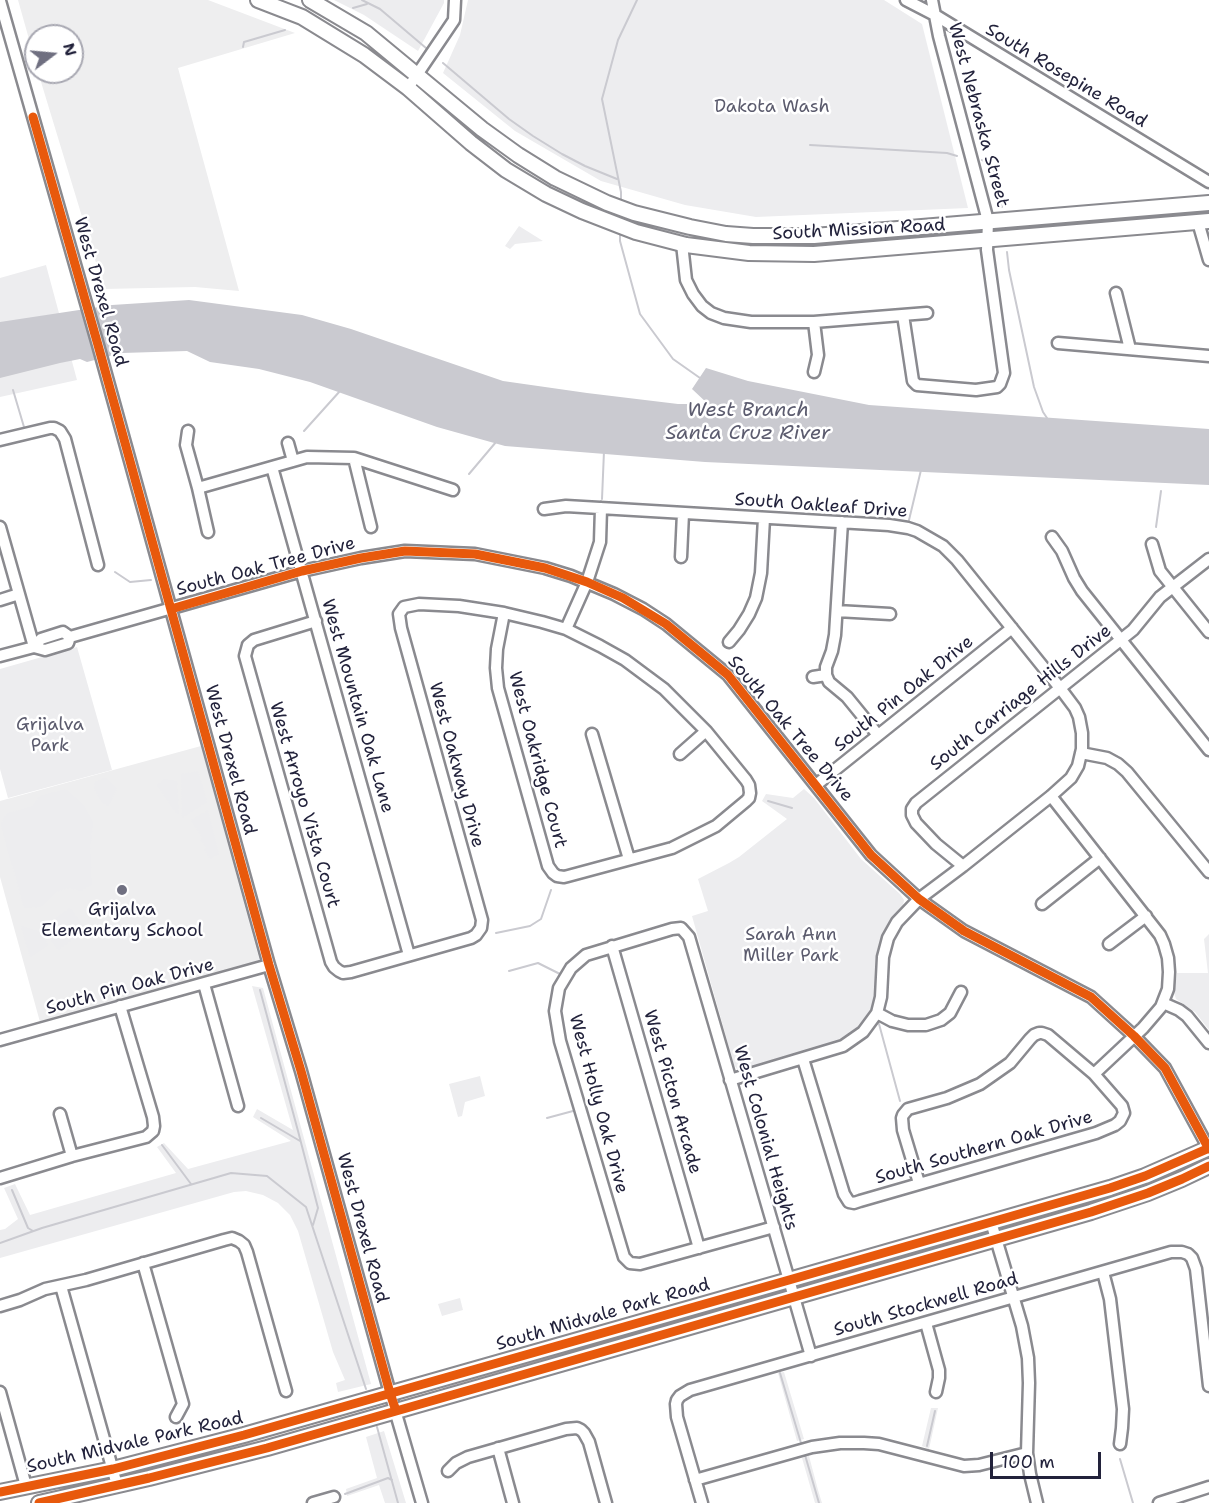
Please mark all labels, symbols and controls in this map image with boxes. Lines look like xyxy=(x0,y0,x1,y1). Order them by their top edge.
street label: South Rosepine Road xyxy=(981,19,1151,133)
street label: West Nebraska Street xyxy=(943,20,1013,210)
north arrow xyxy=(24,24,84,84)
text: N xyxy=(58,40,82,58)
park label: Dakota Wash xyxy=(714,96,830,118)
street label: West Drexel Road xyxy=(68,215,132,369)
street label: South Mission Road xyxy=(772,215,946,245)
water label: West Branch Santa Cruz River xyxy=(665,399,831,446)
street label: South Oakleaf Drive xyxy=(734,489,908,523)
street label: South Oak Tree Drive xyxy=(174,533,358,601)
street label: West Mountain Oak Lane xyxy=(316,597,398,815)
street label: South Carriage Hills Drive xyxy=(926,620,1116,776)
street label: South Pin Oak Drive xyxy=(830,631,978,757)
street label: South Oak Tree Drive xyxy=(723,652,857,806)
street label: West Oakridge Court xyxy=(503,669,571,851)
street label: West Oakway Drive xyxy=(424,680,488,850)
street label: West Drexel Road xyxy=(200,683,260,837)
street label: West Arroyo Vista Court xyxy=(264,699,344,911)
park label: Grijalva Park xyxy=(16,714,84,756)
marker: Grijalva Elementary School xyxy=(115,883,129,897)
place label: Grijalva Elementary School xyxy=(41,899,203,942)
park label: Sarah Ann Miller Park xyxy=(743,924,839,966)
street label: South Pin Oak Drive xyxy=(44,954,216,1020)
street label: West Picton Arcade xyxy=(638,1007,706,1177)
street label: West Holly Oak Drive xyxy=(564,1012,632,1196)
street label: West Colonial Heights xyxy=(728,1043,802,1233)
street label: South Southern Oak Drive xyxy=(873,1107,1095,1189)
street label: West Drexel Road xyxy=(332,1151,392,1305)
street label: South Stockwell Road xyxy=(831,1268,1021,1342)
street label: South Midvale Park Road xyxy=(494,1274,712,1356)
street label: South Midvale Park Road xyxy=(25,1408,245,1478)
scale bar xyxy=(993,1440,1104,1478)
text: 100 m xyxy=(1001,1450,1055,1474)

